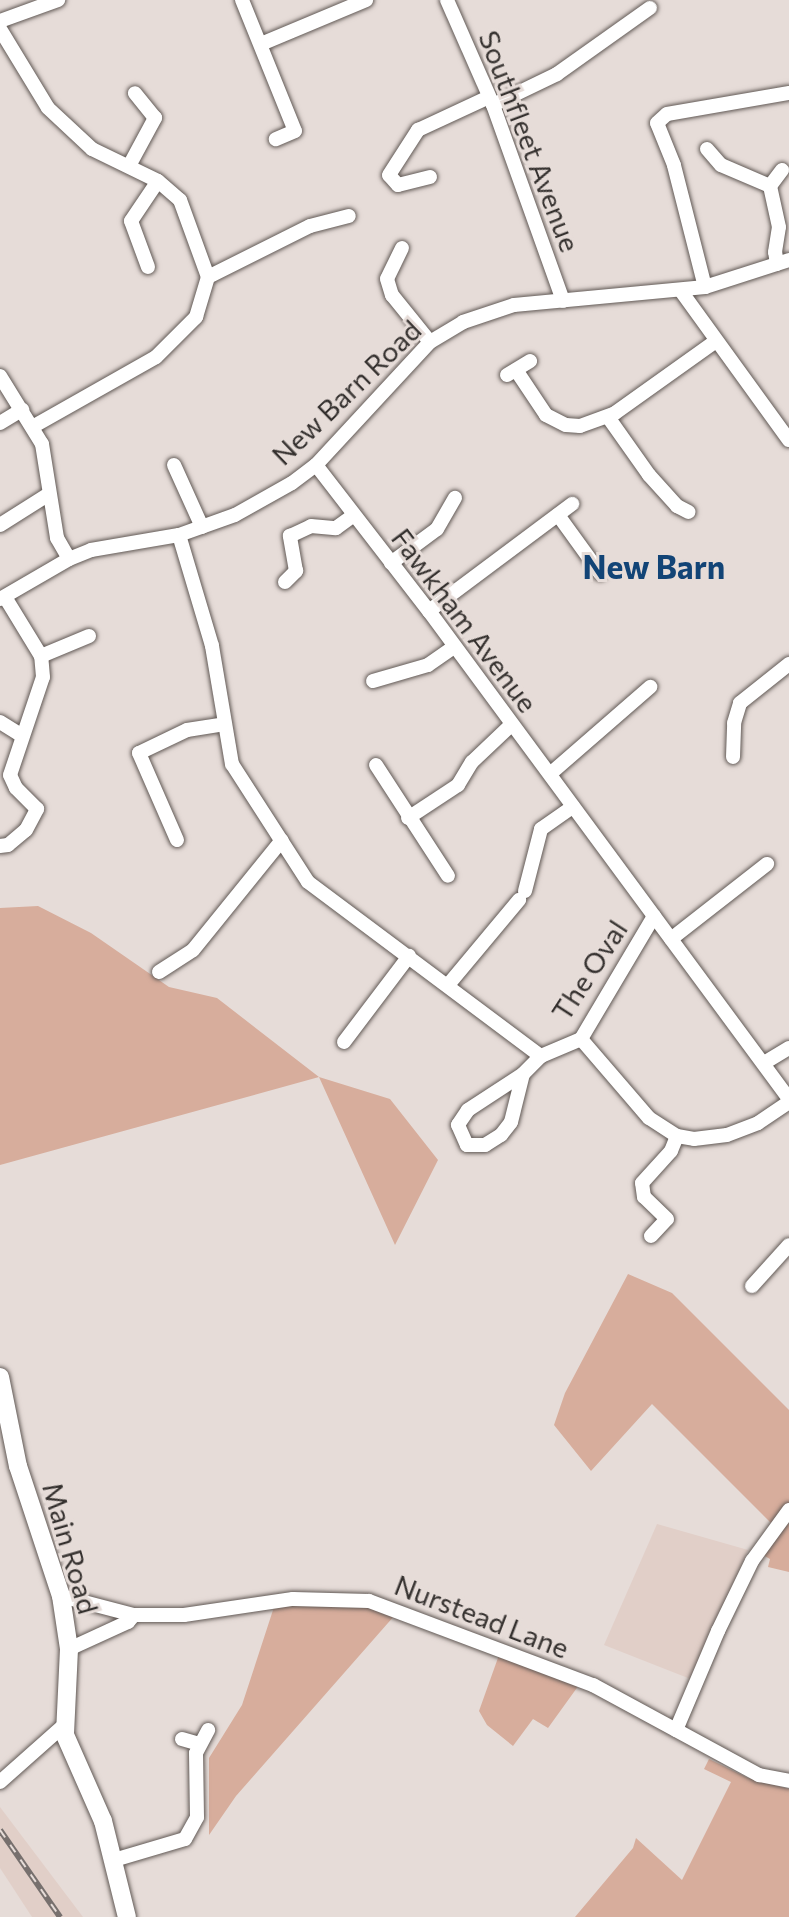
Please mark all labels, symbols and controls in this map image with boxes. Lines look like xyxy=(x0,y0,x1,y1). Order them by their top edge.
street label: Southfleet Avenue xyxy=(472,26,588,256)
street label: New Barn Road xyxy=(265,313,427,471)
street label: Fawkham Avenue xyxy=(385,522,545,718)
district label: New Barn xyxy=(583,547,725,585)
street label: The Oval xyxy=(544,914,634,1026)
street label: Main Road xyxy=(36,1478,106,1618)
street label: Nurstead Lane xyxy=(390,1567,574,1665)

